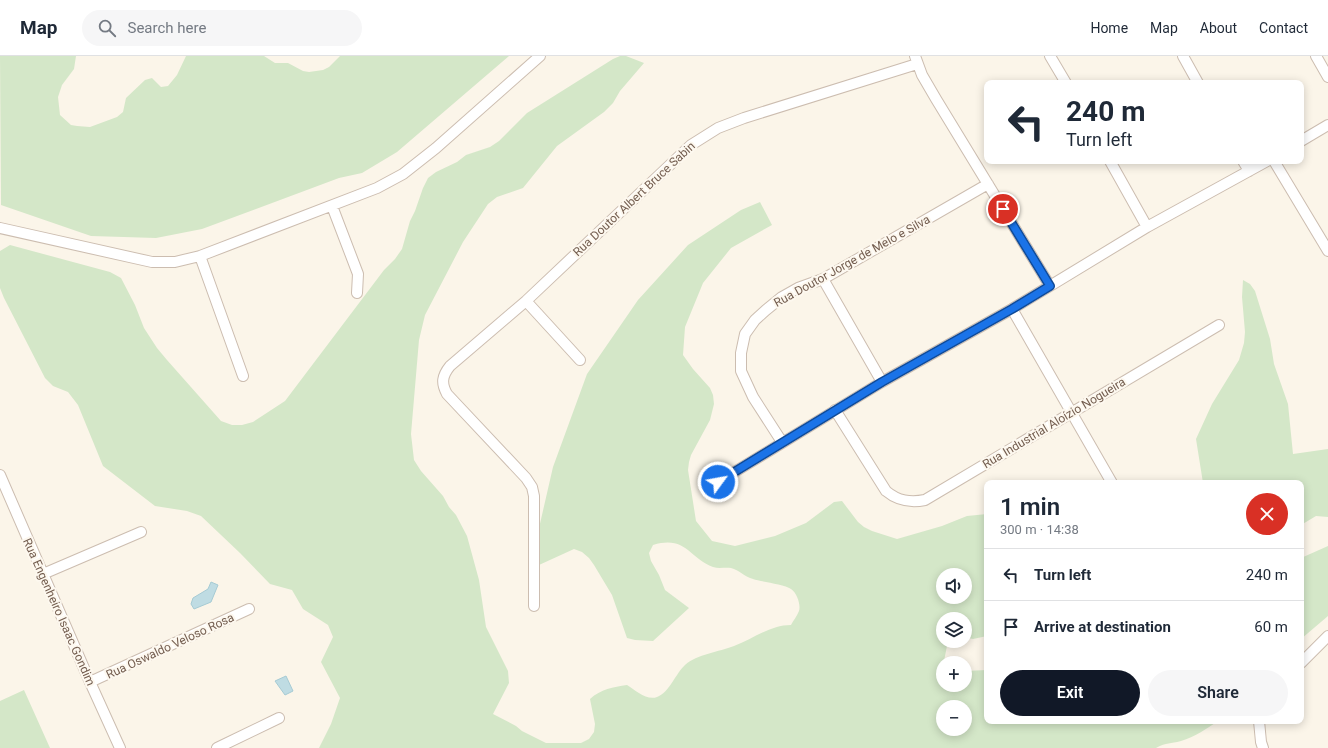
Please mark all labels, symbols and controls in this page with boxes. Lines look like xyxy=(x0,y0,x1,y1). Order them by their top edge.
search box xyxy=(82,10,362,46)
text: Map xyxy=(20,16,58,39)
icon: search xyxy=(96,17,118,39)
text: Search here xyxy=(128,19,206,37)
text: Home xyxy=(1090,20,1128,36)
text: Map xyxy=(1150,20,1178,36)
text: About xyxy=(1200,20,1237,36)
text: Contact xyxy=(1259,20,1308,36)
text: 240 m xyxy=(1066,95,1145,128)
icon: left xyxy=(1000,96,1052,148)
text: Turn left xyxy=(1066,129,1132,150)
street label: Rua Doutor Albert Bruce Sabin xyxy=(570,139,698,259)
pin xyxy=(986,192,1020,226)
icon: arrive xyxy=(992,198,1014,220)
street label: Rua Doutor Jorge de Melo e Silva xyxy=(772,212,932,310)
street label: Rua Industrial Aloízio Nogueira xyxy=(980,375,1128,471)
position arrow xyxy=(697,461,739,503)
text: 1 min xyxy=(1000,493,1060,521)
button: close xyxy=(1246,493,1288,535)
text: 300 m · 14:38 xyxy=(1000,522,1079,537)
street label: Rua Engenheiro Isaac Gondim xyxy=(20,536,98,688)
icon: left xyxy=(1000,564,1022,586)
text: Turn left xyxy=(1034,566,1091,584)
text: 240 m xyxy=(1246,566,1288,584)
map controls xyxy=(936,568,972,736)
button: sound xyxy=(936,568,972,604)
street label: Rua Oswaldo Veloso Rosa xyxy=(104,610,236,682)
button: layers xyxy=(936,612,972,648)
icon: arrive xyxy=(1000,616,1022,638)
text: Arrive at destination xyxy=(1034,618,1171,636)
text: 60 m xyxy=(1254,618,1288,636)
button: + xyxy=(936,656,972,692)
button: Exit xyxy=(1000,670,1140,716)
button: Share xyxy=(1148,670,1288,716)
button: − xyxy=(936,700,972,736)

